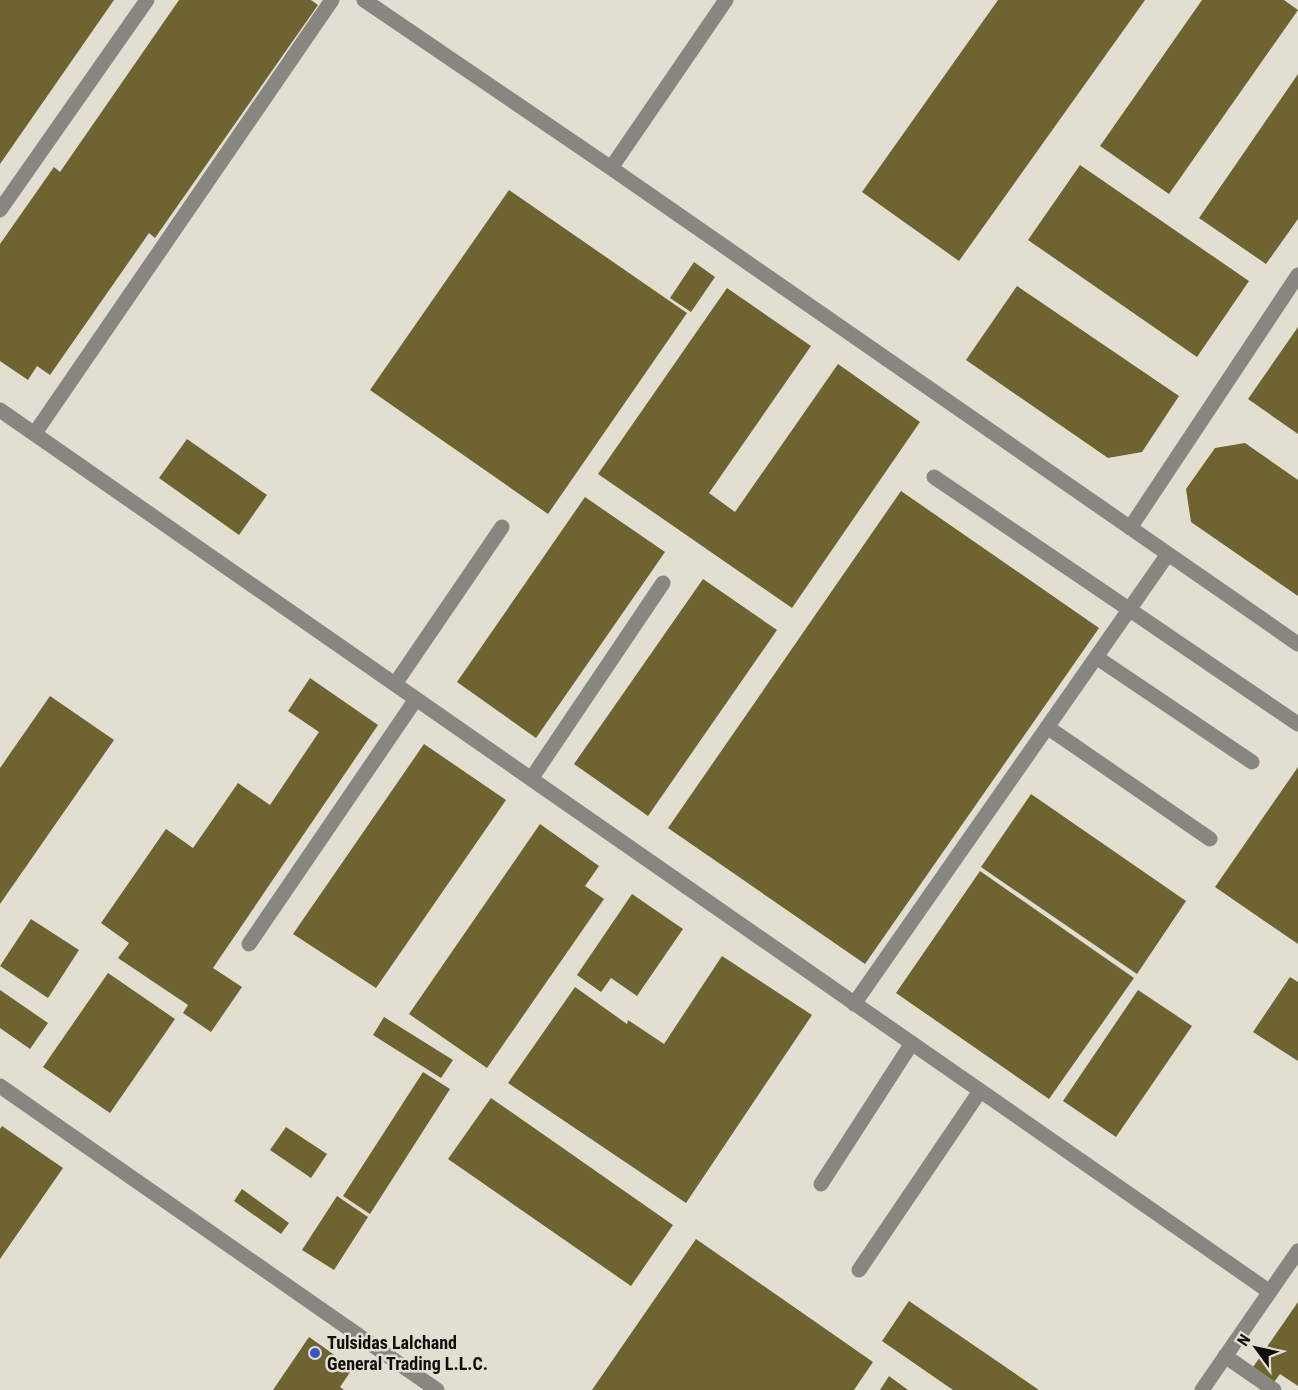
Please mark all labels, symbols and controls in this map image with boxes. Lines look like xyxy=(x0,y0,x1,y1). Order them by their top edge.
north arrow xyxy=(1226,1318,1286,1378)
text: N xyxy=(1233,1331,1254,1349)
place label: Tulsidas Lalchand General Trading L.L.C. xyxy=(327,1332,488,1374)
marker: Tulsidas Lalchand General Trading L.L.C. xyxy=(308,1346,322,1360)

